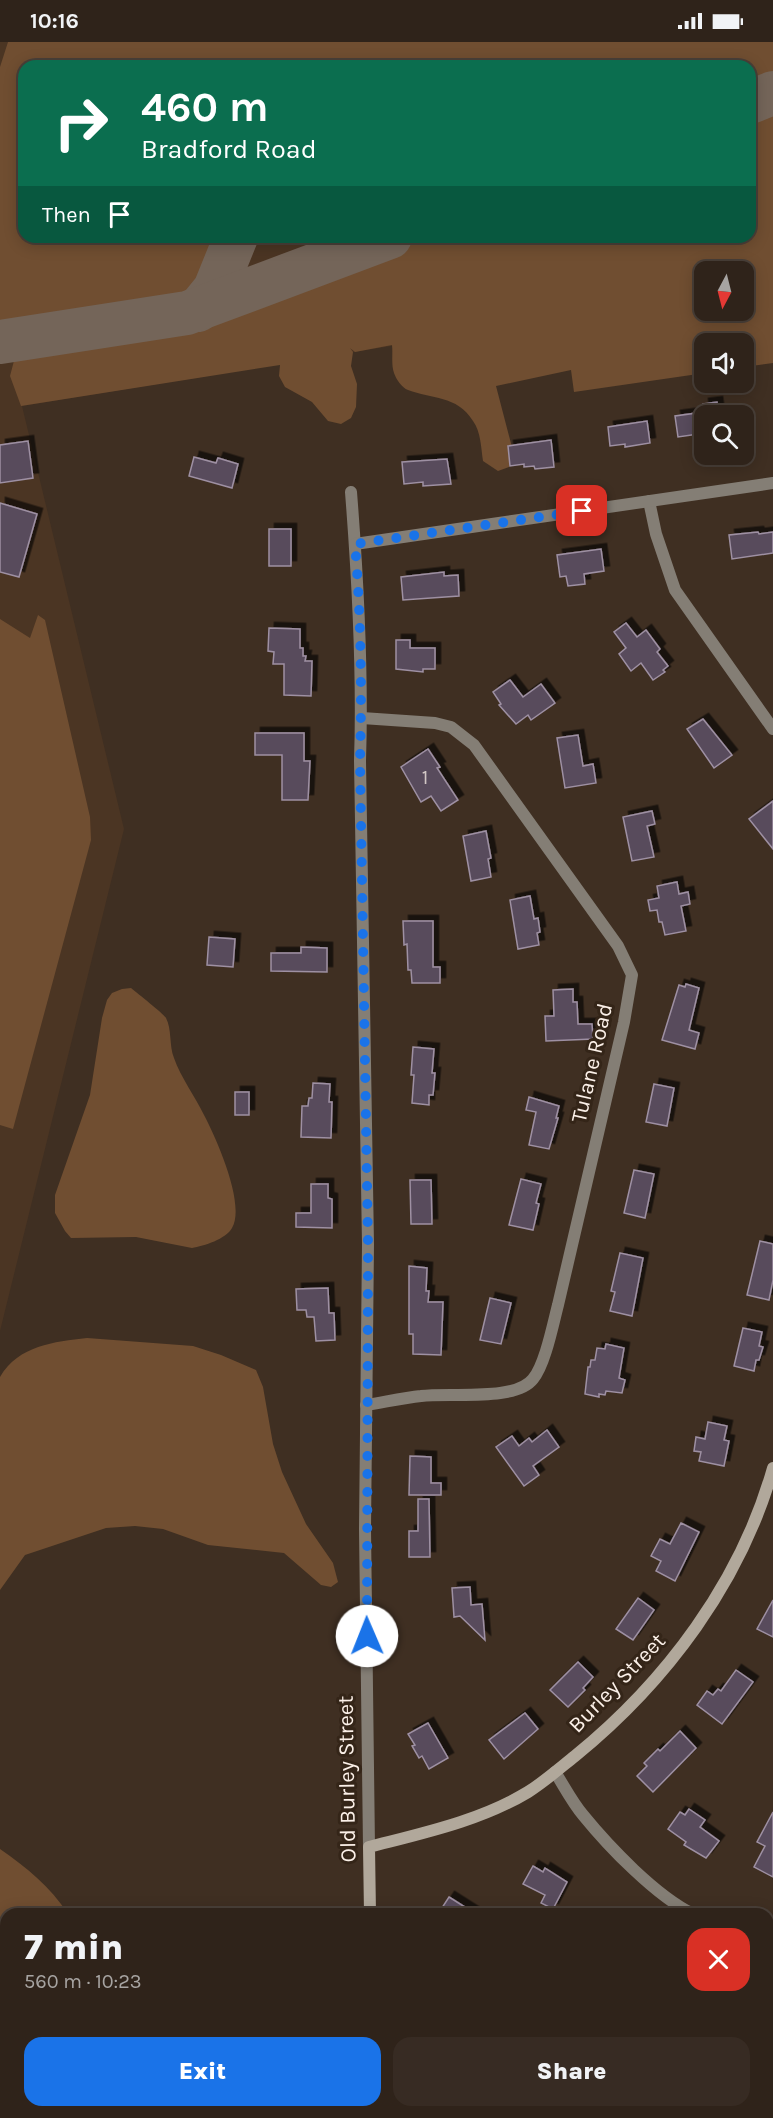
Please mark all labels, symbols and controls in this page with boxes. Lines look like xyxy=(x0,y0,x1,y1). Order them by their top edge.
text: 10:16 xyxy=(30,8,79,34)
text: 460 m xyxy=(141,82,269,132)
icon: right xyxy=(42,84,120,162)
text: Bradford Road xyxy=(141,133,317,165)
icon: arrive xyxy=(103,198,136,231)
text: Then xyxy=(42,202,91,228)
north arrow xyxy=(694,261,754,321)
map controls xyxy=(694,261,754,465)
button: sound xyxy=(694,333,754,393)
button: search xyxy=(694,405,754,465)
pin xyxy=(556,485,607,536)
icon: arrive xyxy=(565,494,598,527)
house number: 1 xyxy=(422,766,428,789)
street label: Tulane Road xyxy=(566,1001,618,1125)
position arrow xyxy=(335,1604,399,1668)
street label: Burley Street xyxy=(563,1628,671,1738)
street label: Old Burley Street xyxy=(333,1695,361,1863)
text: 7 min xyxy=(24,1926,123,1968)
button: close xyxy=(687,1928,750,1991)
text: 560 m · 10:23 xyxy=(24,1970,142,1993)
button: Exit xyxy=(24,2037,381,2106)
button: Share xyxy=(393,2037,750,2106)

